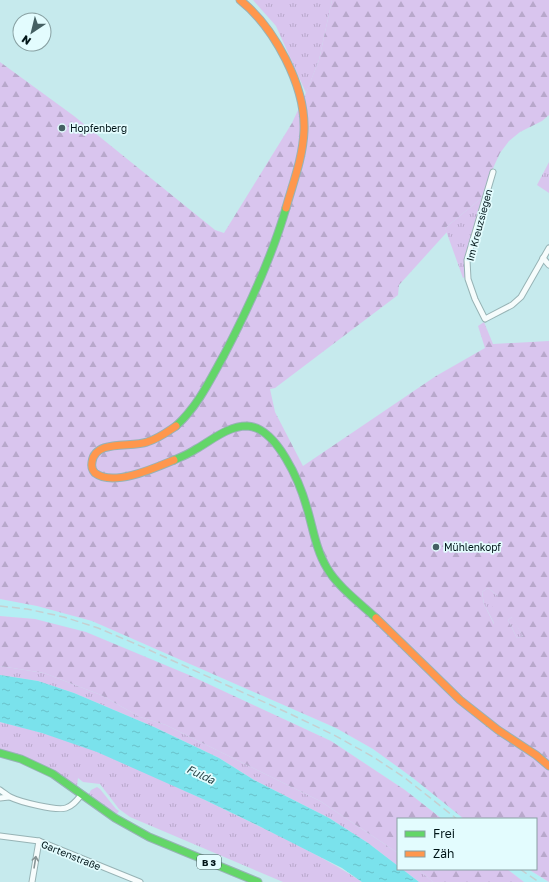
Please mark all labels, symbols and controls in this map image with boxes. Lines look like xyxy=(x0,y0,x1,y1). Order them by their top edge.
north arrow xyxy=(12,12,52,52)
text: N xyxy=(19,33,33,48)
place label: Hopfenberg xyxy=(70,122,127,134)
marker: Hopfenberg xyxy=(57,123,67,133)
street label: Im Kreuzsiegen xyxy=(464,188,494,262)
place label: Mühlenkopf xyxy=(444,541,501,553)
marker: Mühlenkopf xyxy=(431,542,441,552)
water label: Fulda xyxy=(185,762,218,786)
legend xyxy=(397,818,537,870)
text: Frei xyxy=(433,826,455,841)
street label: Gartenstraße xyxy=(39,838,103,872)
text: Zäh xyxy=(433,846,454,861)
road number: B 3 xyxy=(197,855,221,869)
one-way arrow xyxy=(32,856,40,869)

